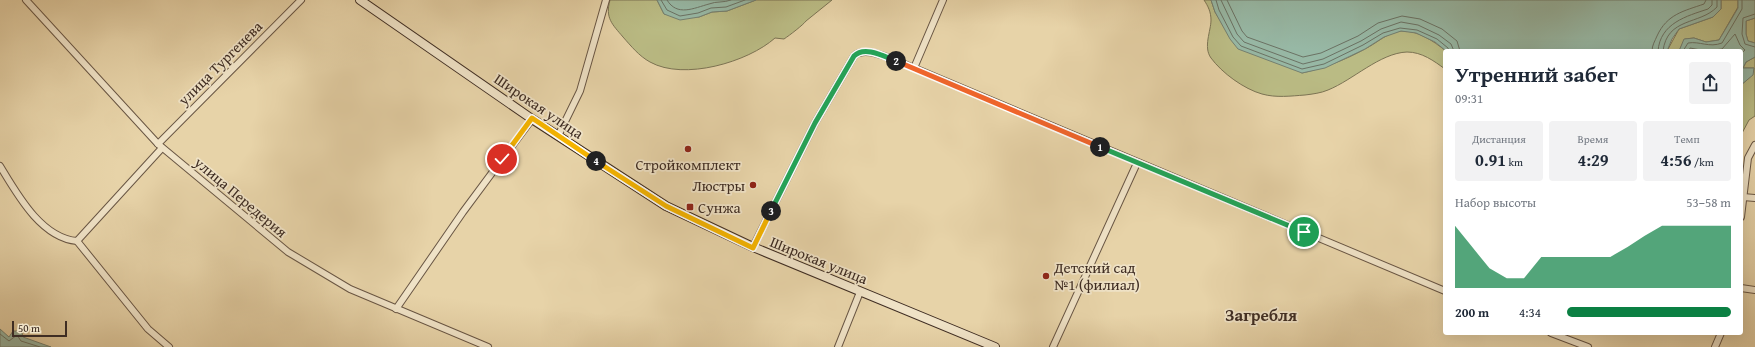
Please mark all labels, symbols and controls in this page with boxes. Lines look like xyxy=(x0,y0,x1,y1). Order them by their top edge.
street label: улица Тургенева xyxy=(172,16,267,111)
pin: 2 xyxy=(886,51,906,71)
text: 2 xyxy=(893,53,899,69)
text: Утренний забег xyxy=(1455,58,1618,90)
button: share xyxy=(1689,62,1731,104)
street label: Широкая улица xyxy=(490,68,589,144)
text: 09:31 xyxy=(1455,89,1483,108)
text: Дистанция xyxy=(1472,131,1526,147)
text: Время xyxy=(1578,131,1608,147)
text: Темп xyxy=(1674,131,1700,147)
pin: 1 xyxy=(1090,137,1110,157)
text: 1 xyxy=(1097,139,1103,155)
pin xyxy=(485,142,519,176)
marker: Стройкомплект xyxy=(683,144,693,154)
text: 0.91 xyxy=(1475,147,1506,172)
text: 4:29 xyxy=(1577,147,1609,172)
text: 4:56 xyxy=(1660,147,1692,172)
icon: check xyxy=(491,148,513,170)
street label: улица Передерия xyxy=(189,151,292,242)
pin: 4 xyxy=(586,151,606,171)
text: 4 xyxy=(593,153,599,169)
place label: Стройкомплект xyxy=(635,154,741,175)
text: km xyxy=(1506,154,1523,170)
text: /km xyxy=(1692,154,1714,170)
place label: Люстры xyxy=(692,175,745,196)
marker: Люстры xyxy=(748,180,758,190)
text: Набор высоты xyxy=(1455,193,1536,212)
text: 53–58 m xyxy=(1686,193,1731,212)
place label: Сунжа xyxy=(698,197,741,218)
pin: 3 xyxy=(761,201,781,221)
marker: Сунжа xyxy=(685,202,695,212)
text: 3 xyxy=(768,203,774,219)
pin xyxy=(1287,215,1321,249)
icon: arrive xyxy=(1293,221,1315,243)
street label: Широкая улица xyxy=(767,231,872,289)
place label: Детский сад №1 (филиал) xyxy=(1053,257,1140,295)
marker: Детский сад №1 (филиал) xyxy=(1041,271,1051,281)
district label: Загребля xyxy=(1225,302,1297,327)
text: 200 m xyxy=(1455,303,1489,322)
text: 4:34 xyxy=(1519,303,1541,322)
scale bar xyxy=(12,319,67,338)
text: 50 m xyxy=(18,320,40,336)

